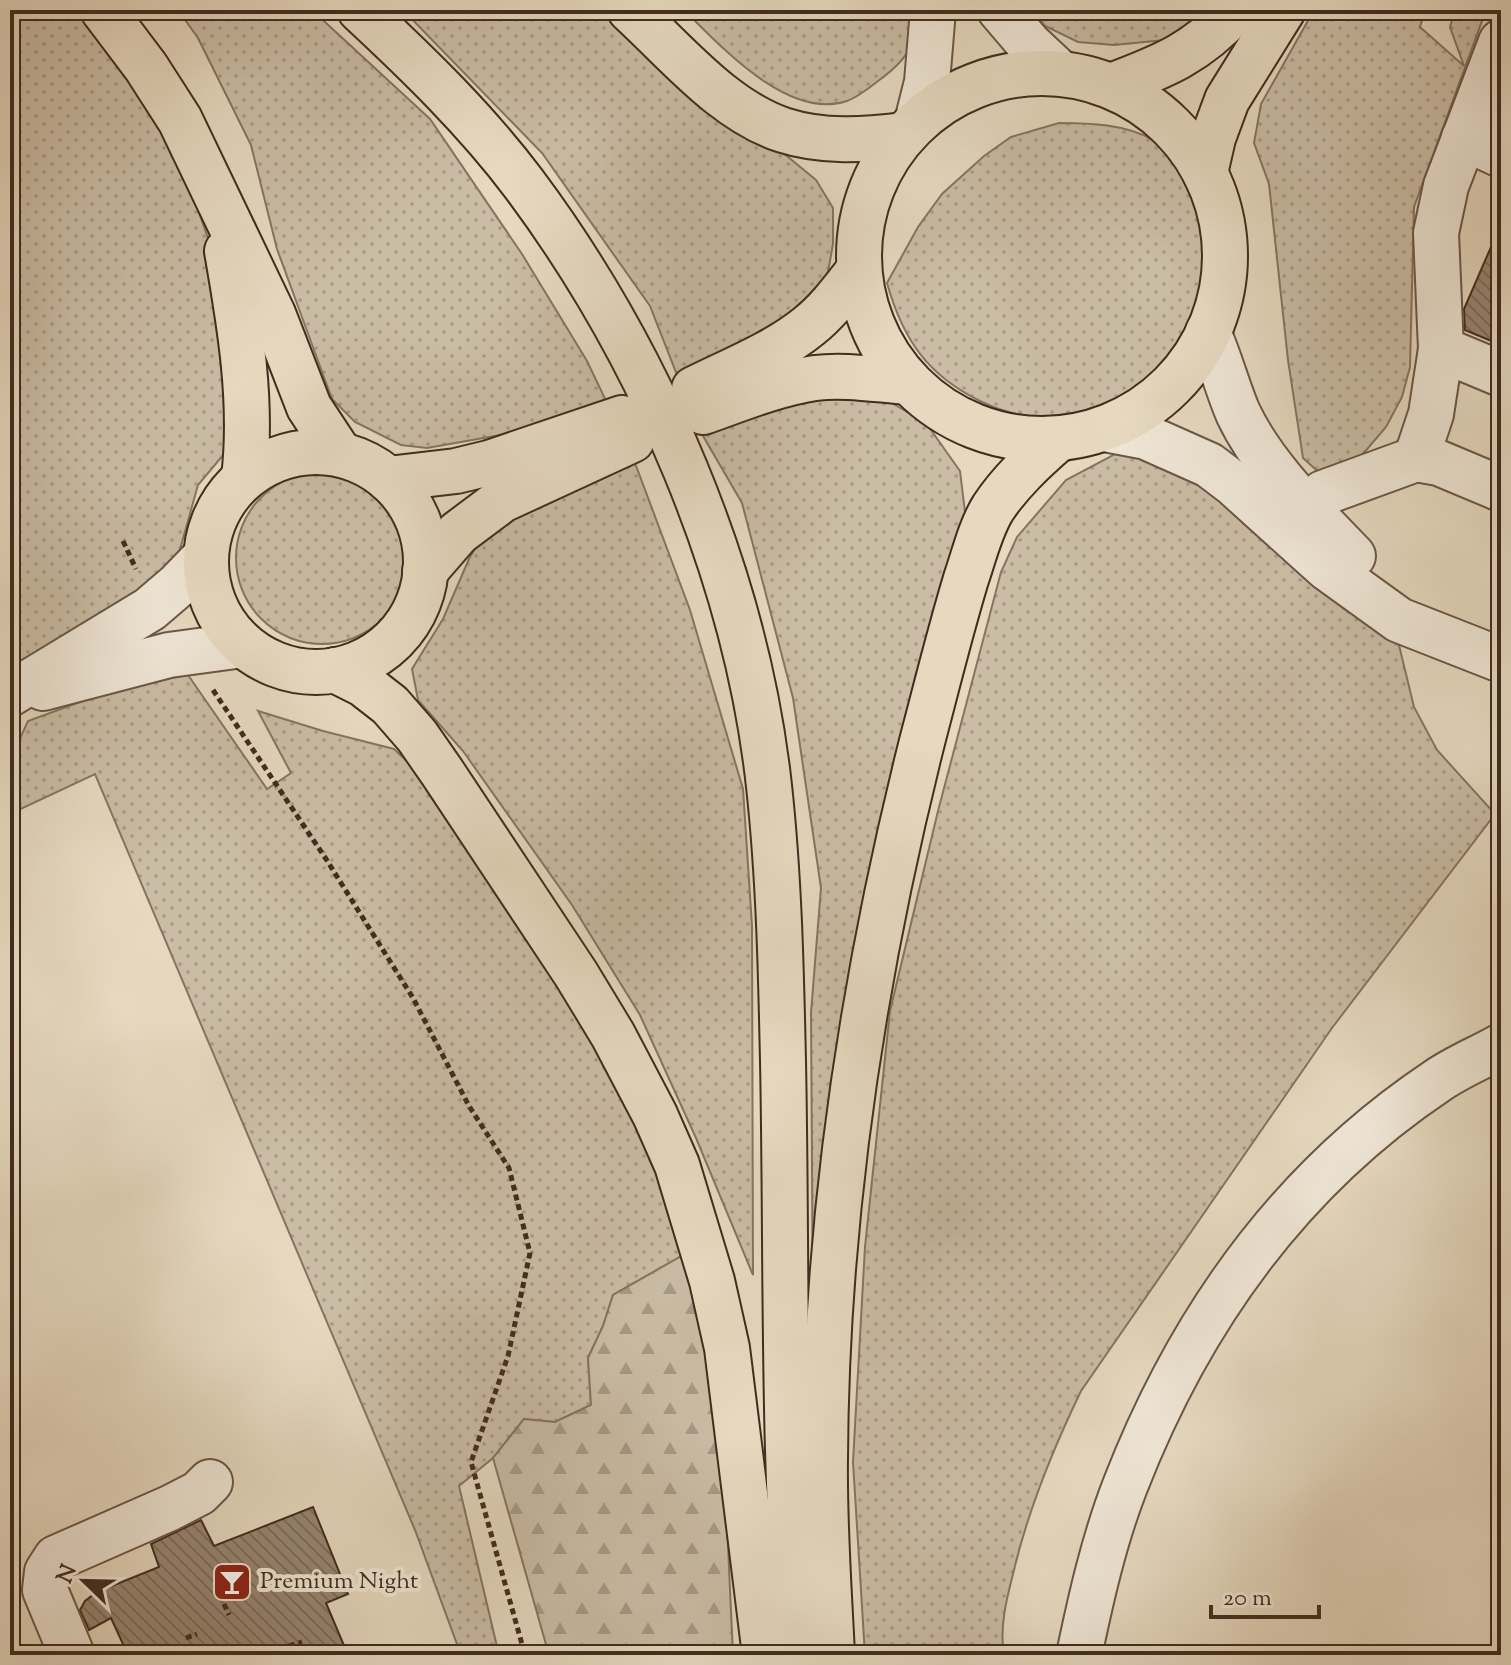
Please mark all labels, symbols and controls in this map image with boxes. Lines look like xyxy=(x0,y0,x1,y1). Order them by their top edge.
north arrow xyxy=(44,1541,124,1621)
text: N xyxy=(50,1560,87,1589)
bar icon: Premium Night xyxy=(211,1561,253,1603)
place label: Premium Night xyxy=(260,1565,418,1599)
scale bar xyxy=(1211,1569,1319,1619)
text: 20 m xyxy=(1223,1582,1272,1616)

